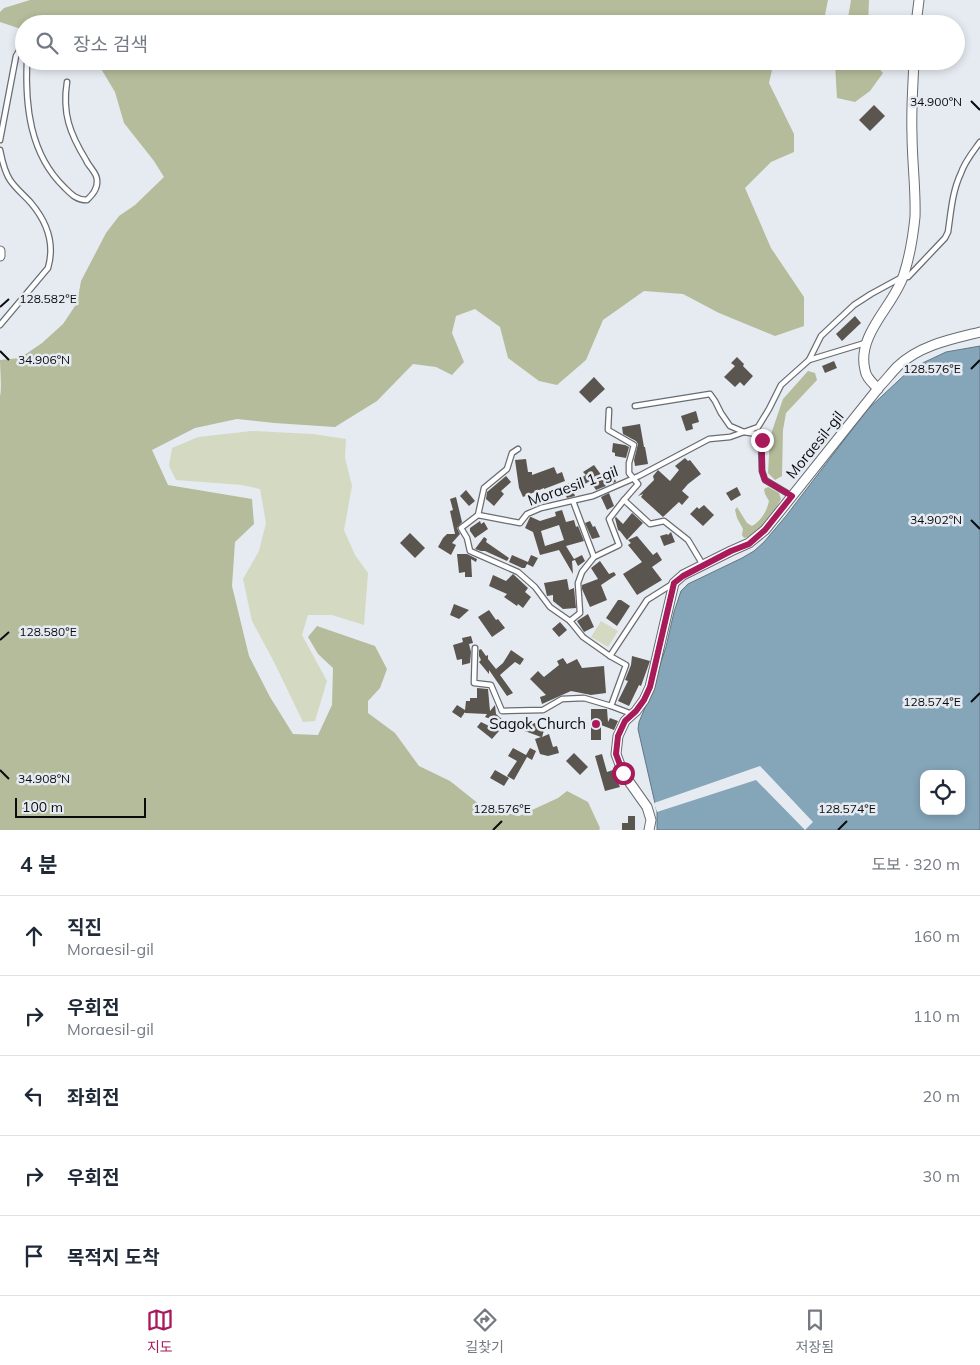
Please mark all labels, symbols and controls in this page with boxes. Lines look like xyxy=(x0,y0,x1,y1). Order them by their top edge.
search box xyxy=(15,15,965,70)
icon: search xyxy=(33,29,61,57)
text: 장소 검색 xyxy=(73,32,148,56)
text: 34.900°N xyxy=(910,94,962,109)
text: 128.582°E xyxy=(19,291,77,306)
text: 34.906°N xyxy=(18,352,70,367)
text: 128.576°E xyxy=(903,361,961,376)
street label: Moraesil-gil xyxy=(782,407,848,482)
route end xyxy=(751,429,774,452)
street label: Moraesil 1-gil xyxy=(525,461,621,510)
text: 34.902°N xyxy=(910,512,962,527)
text: 128.580°E xyxy=(19,624,77,639)
text: 128.574°E xyxy=(903,694,961,709)
place label: Sagok Church xyxy=(489,714,586,733)
marker: Sagok Church xyxy=(590,718,602,730)
route start xyxy=(612,762,635,785)
map controls xyxy=(920,770,965,815)
button: locate xyxy=(920,770,965,815)
text: 34.908°N xyxy=(18,771,70,786)
scale bar xyxy=(15,795,146,818)
text: 100 m xyxy=(22,798,63,816)
text: 128.576°E xyxy=(473,801,531,816)
text: 128.574°E xyxy=(818,801,876,816)
text: 4 분 xyxy=(20,851,58,877)
text: 도보 · 320 m xyxy=(871,854,960,874)
text: 직진 xyxy=(67,915,102,939)
icon: ahead xyxy=(20,922,48,950)
text: 160 m xyxy=(913,926,960,946)
text: Moraesil-gil xyxy=(67,939,154,959)
text: 우회전 xyxy=(67,995,119,1019)
icon: right xyxy=(20,1002,48,1030)
text: 110 m xyxy=(913,1006,960,1026)
text: Moraesil-gil xyxy=(67,1019,154,1039)
icon: left xyxy=(20,1082,48,1110)
text: 좌회전 xyxy=(67,1085,119,1109)
text: 20 m xyxy=(923,1086,960,1106)
icon: right xyxy=(20,1162,48,1190)
text: 우회전 xyxy=(67,1165,119,1189)
text: 30 m xyxy=(923,1166,960,1186)
icon: arrive xyxy=(20,1242,48,1270)
text: 목적지 도착 xyxy=(67,1245,160,1269)
tab: 지도 xyxy=(146,1306,174,1356)
tab: 길찾기 xyxy=(465,1306,504,1356)
tab: 저장됨 xyxy=(796,1306,834,1356)

